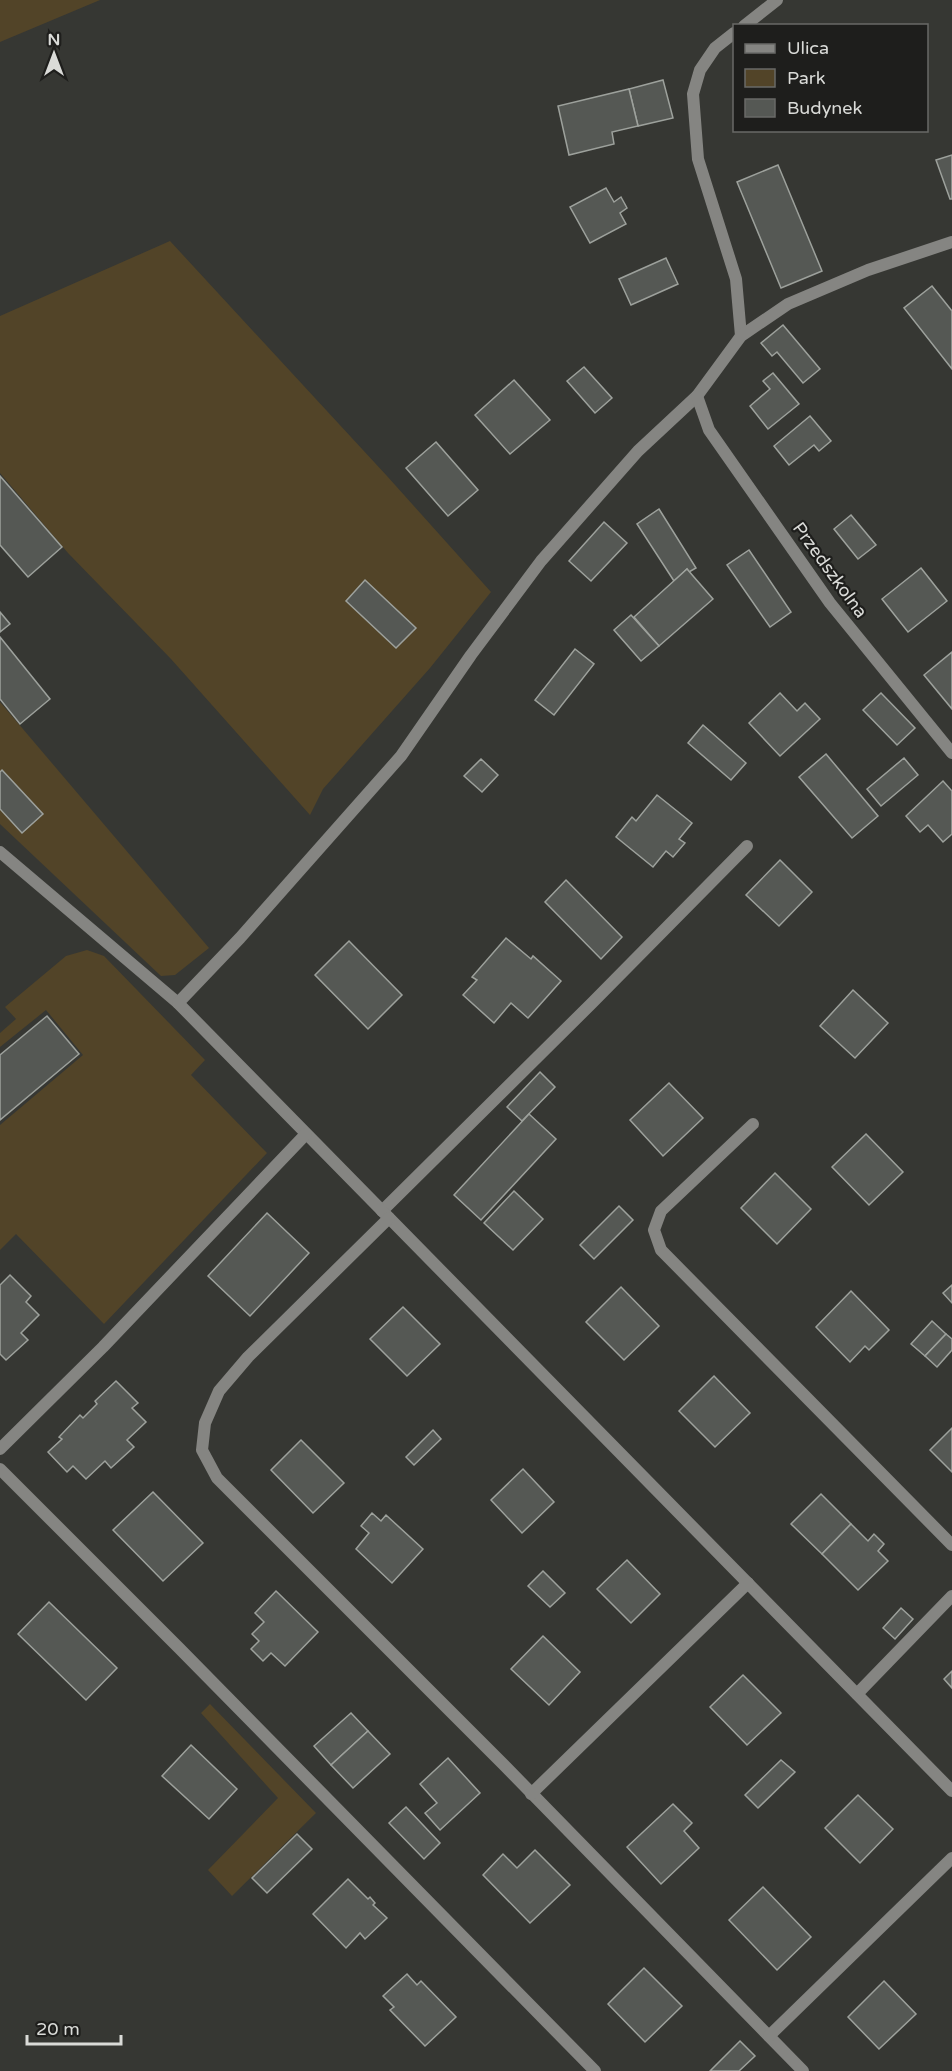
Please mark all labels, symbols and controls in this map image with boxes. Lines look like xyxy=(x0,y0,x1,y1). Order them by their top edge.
north arrow xyxy=(24,24,84,84)
legend xyxy=(733,24,928,132)
text: N xyxy=(48,30,60,50)
text: Ulica xyxy=(787,37,829,59)
text: Park xyxy=(787,67,826,89)
text: Budynek xyxy=(787,97,862,119)
street label: Przedszkolna xyxy=(788,518,872,622)
scale bar xyxy=(27,2008,122,2046)
text: 20 m xyxy=(36,2018,80,2040)

